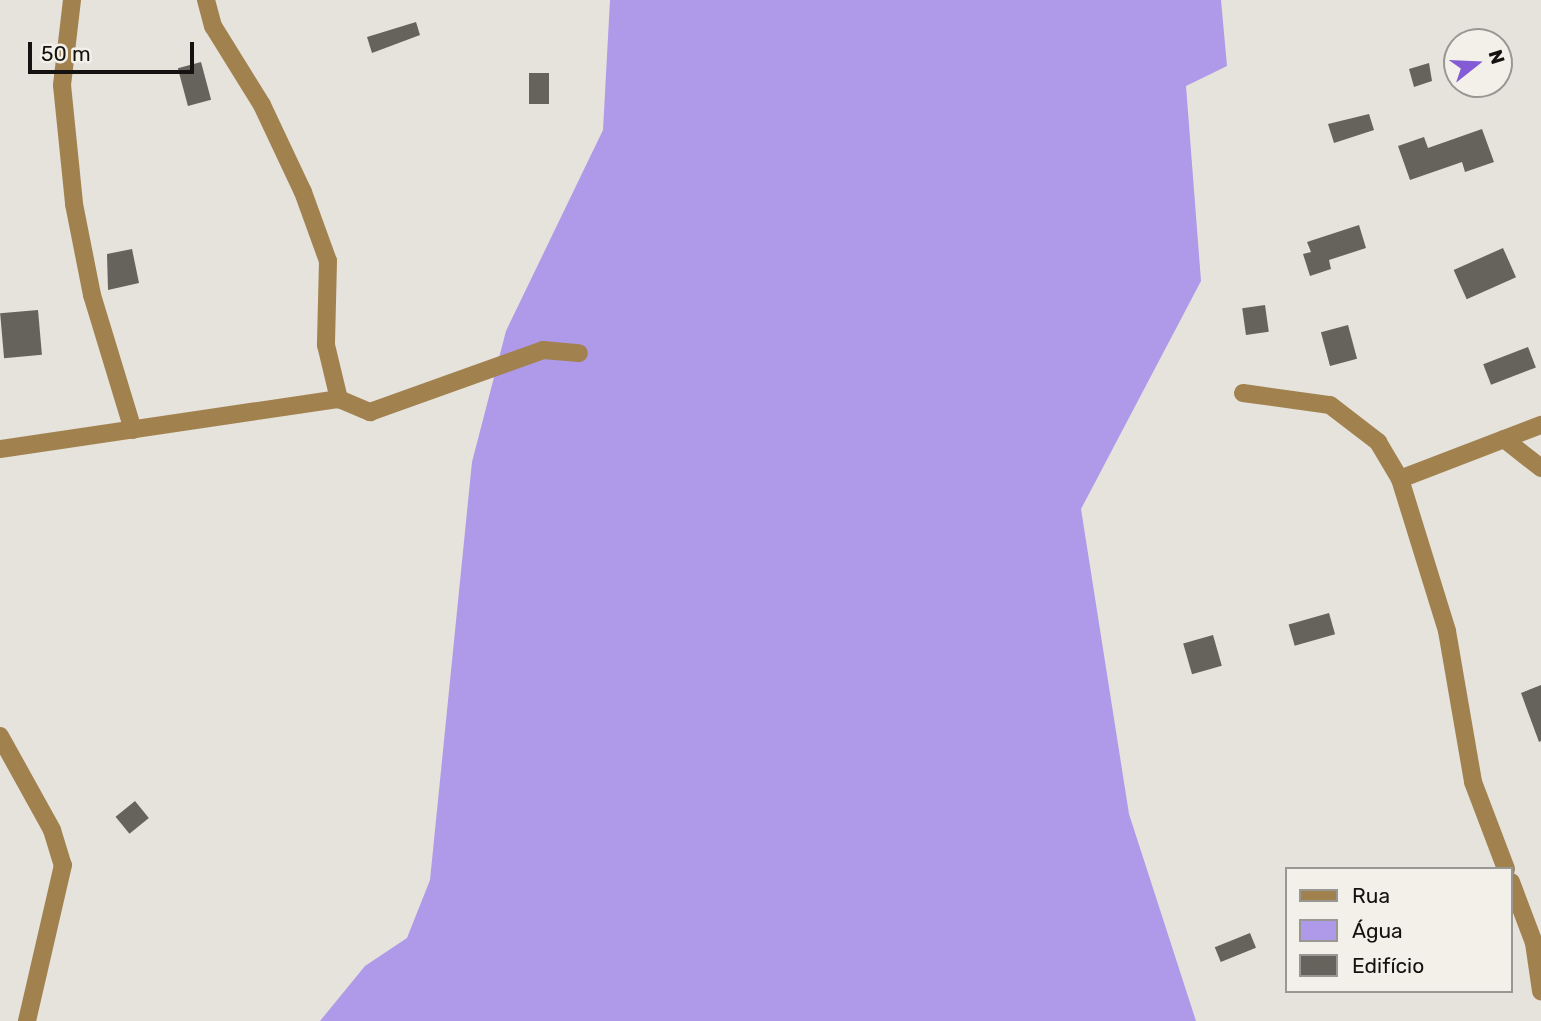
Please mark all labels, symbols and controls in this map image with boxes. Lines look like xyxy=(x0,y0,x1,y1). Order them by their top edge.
scale bar xyxy=(32,28,198,72)
north arrow xyxy=(1443,28,1513,98)
text: 50 m xyxy=(41,41,91,66)
text: N xyxy=(1483,47,1510,67)
legend xyxy=(1286,867,1513,993)
text: Rua xyxy=(1352,883,1390,908)
text: Água xyxy=(1352,918,1403,943)
text: Edifício xyxy=(1352,953,1424,978)

